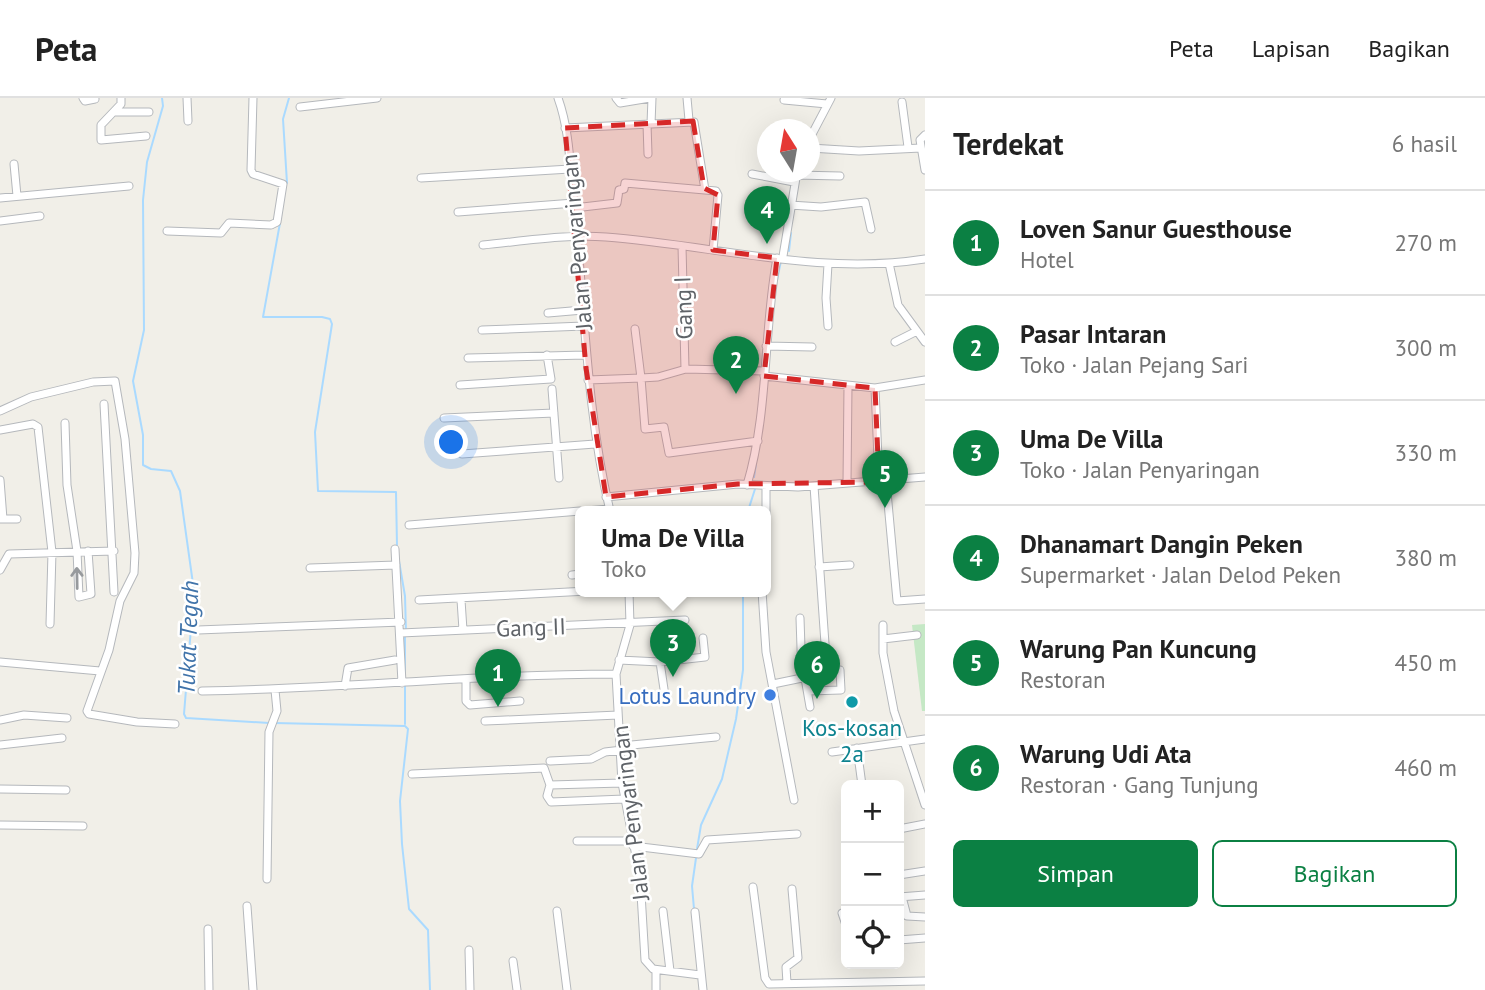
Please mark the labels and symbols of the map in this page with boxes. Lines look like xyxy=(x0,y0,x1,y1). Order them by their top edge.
north arrow xyxy=(757,119,820,182)
street label: Jalan Penyaringan xyxy=(554,153,598,332)
pin: 4 xyxy=(744,186,790,244)
street label: Gang I xyxy=(667,276,699,340)
pin: 2 xyxy=(713,336,759,394)
your location xyxy=(434,425,468,459)
pin: 5 xyxy=(862,450,908,508)
one-way arrow xyxy=(70,567,84,590)
water label: Tukat Tegah xyxy=(171,580,205,696)
street label: Gang II xyxy=(496,611,566,643)
pin: 3 xyxy=(650,619,696,677)
pin: 6 xyxy=(794,641,840,699)
pin: 1 xyxy=(475,649,521,707)
place label: Lotus Laundry xyxy=(618,681,756,710)
marker: Lotus Laundry xyxy=(762,687,778,703)
marker: Kos-kosan 2a xyxy=(844,694,860,710)
place label: Kos-kosan 2a xyxy=(802,713,902,768)
street label: Jalan Penyaringan xyxy=(605,724,655,903)

